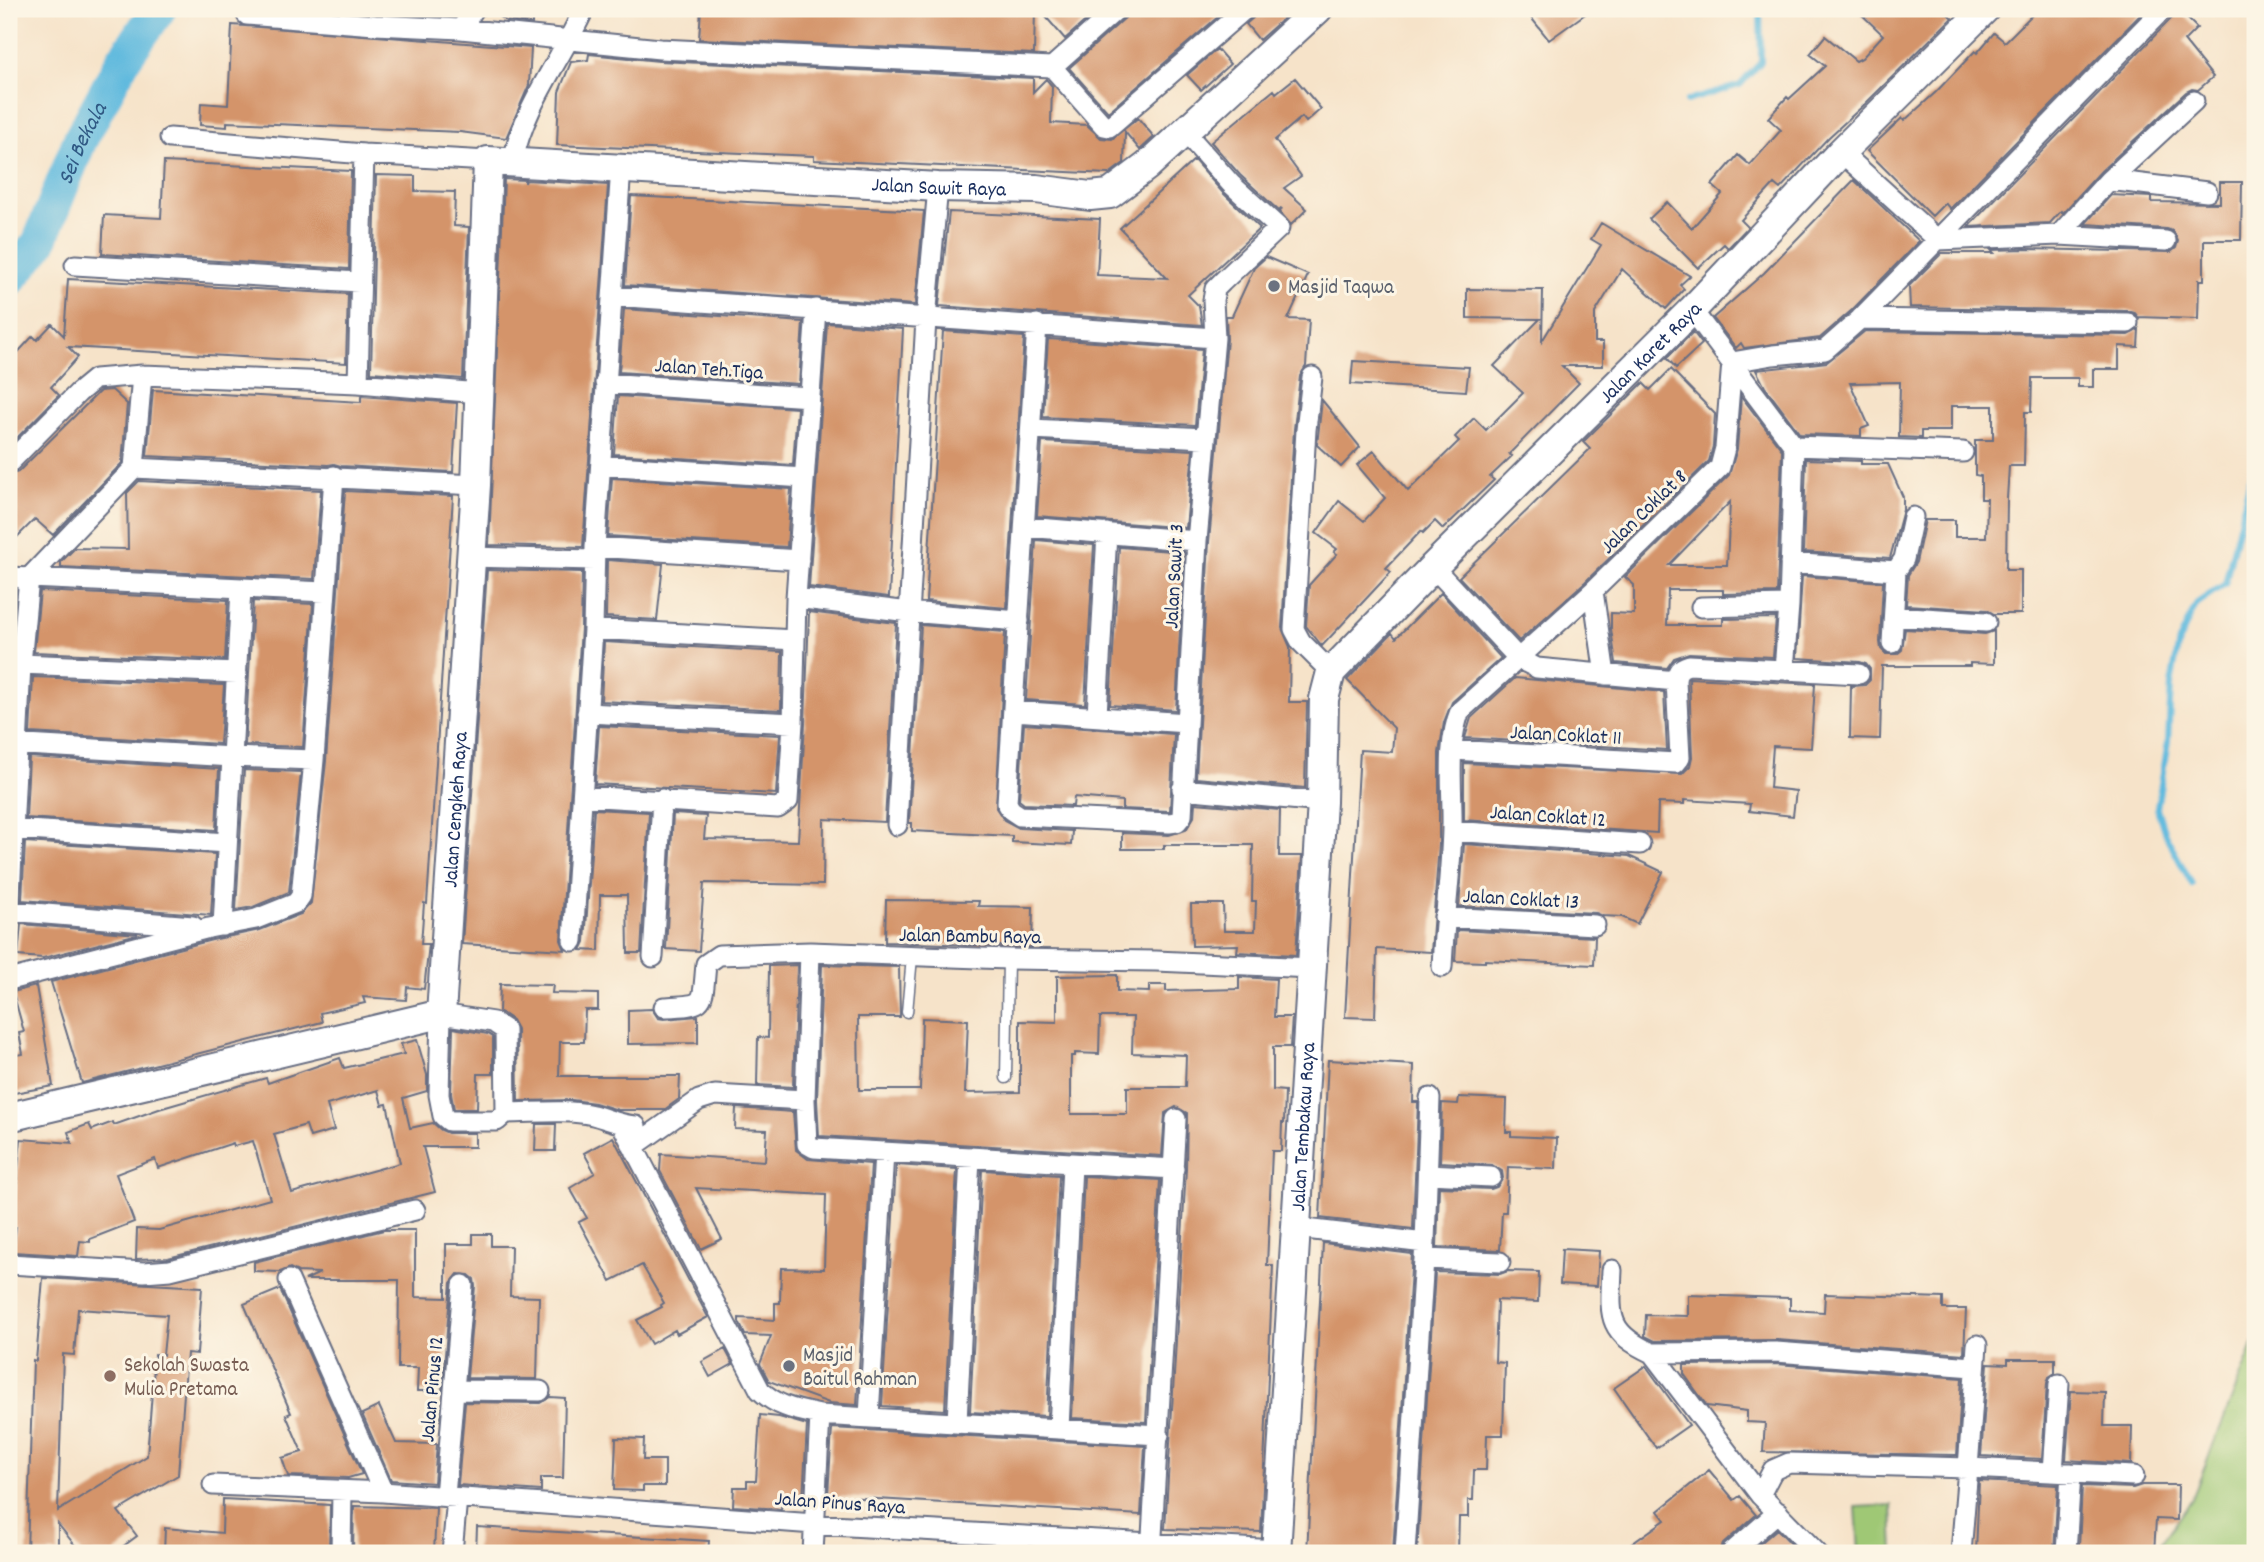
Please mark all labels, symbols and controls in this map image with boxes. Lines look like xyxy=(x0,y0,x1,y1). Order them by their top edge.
water label: Sei Bekala xyxy=(51,97,118,190)
street label: Jalan Sawit Raya xyxy=(871,171,1007,206)
place label: Masjid Taqwa xyxy=(1288,274,1395,304)
marker: Masjid Taqwa xyxy=(1266,278,1282,294)
street label: Jalan Karet Raya xyxy=(1594,295,1711,412)
street label: Jalan Teh.Tiga xyxy=(653,352,765,390)
street label: Jalan Coklat 8 xyxy=(1595,464,1695,563)
street label: Jalan Sawit 3 xyxy=(1158,523,1194,629)
street label: Jalan Coklat 11 xyxy=(1509,719,1622,755)
street label: Jalan Cengkeh Raya xyxy=(437,730,478,889)
street label: Jalan Coklat 12 xyxy=(1489,799,1607,837)
street label: Jalan Coklat 13 xyxy=(1462,883,1580,919)
street label: Jalan Bambu Raya xyxy=(898,922,1043,954)
street label: Jalan Tembakau Raya xyxy=(1285,1041,1325,1212)
street label: Jalan Pinus 12 xyxy=(414,1335,454,1444)
place label: Masjid Baitul Rahman xyxy=(803,1342,917,1396)
place label: Sekolah Swasta Mulia Pretama xyxy=(124,1352,250,1406)
marker: Masjid Baitul Rahman xyxy=(781,1358,797,1374)
marker: Sekolah Swasta Mulia Pretama xyxy=(102,1368,118,1384)
street label: Jalan Pinus Raya xyxy=(773,1485,907,1525)

